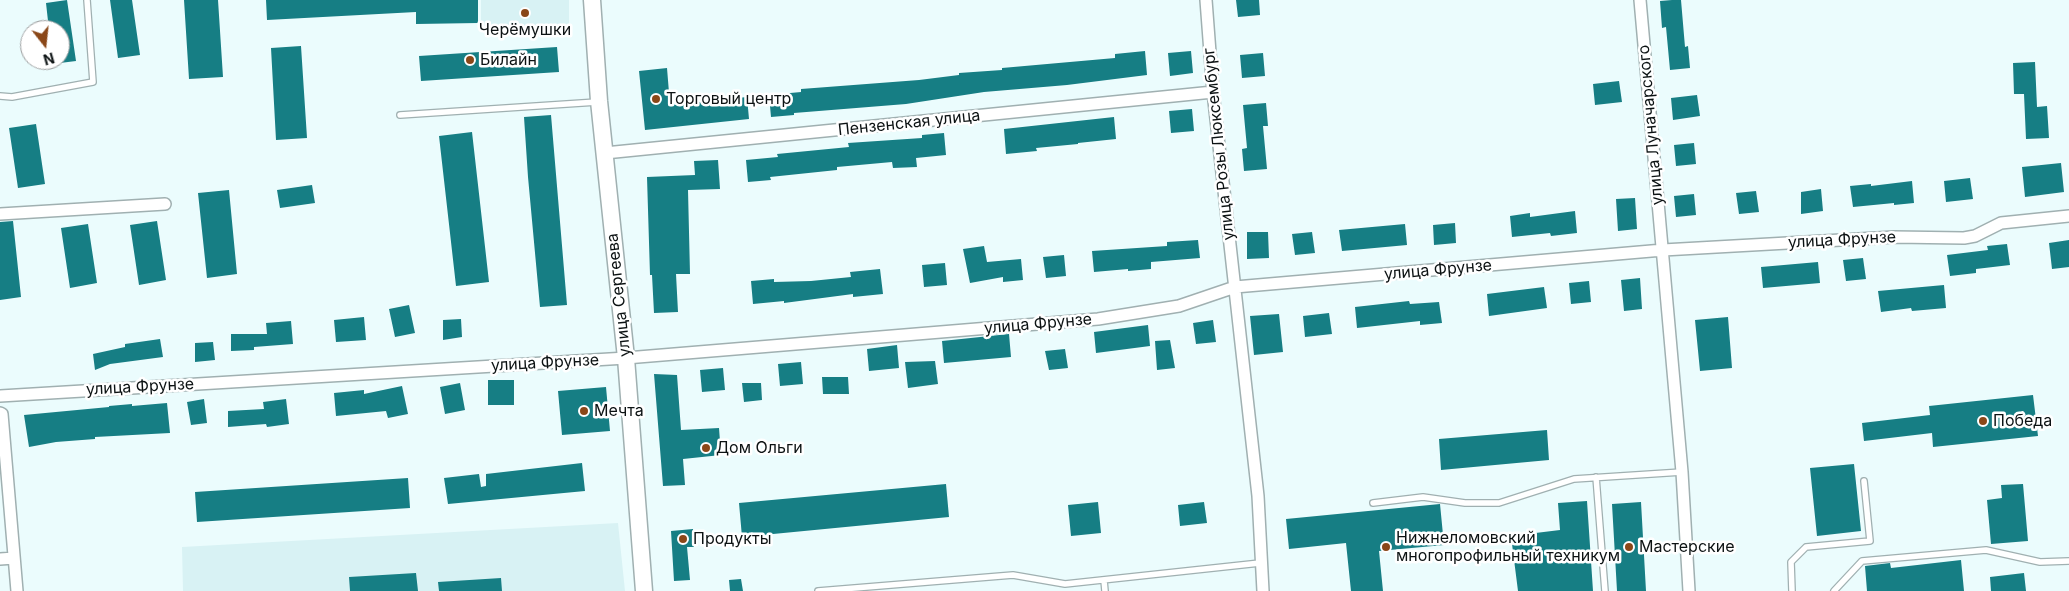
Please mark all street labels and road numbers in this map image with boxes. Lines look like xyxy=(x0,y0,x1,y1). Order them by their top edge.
street label: улица Луначарского xyxy=(1634,44,1668,206)
street label: улица Розы Люксембург xyxy=(1199,47,1239,241)
street label: Пензенская улица xyxy=(837,106,981,140)
street label: улица Фрунзе xyxy=(1787,228,1897,252)
street label: улица Сергеева xyxy=(603,232,635,358)
street label: улица Фрунзе xyxy=(1383,256,1493,284)
street label: улица Фрунзе xyxy=(983,310,1093,338)
street label: улица Фрунзе xyxy=(490,351,600,375)
street label: улица Фрунзе xyxy=(85,375,195,399)

